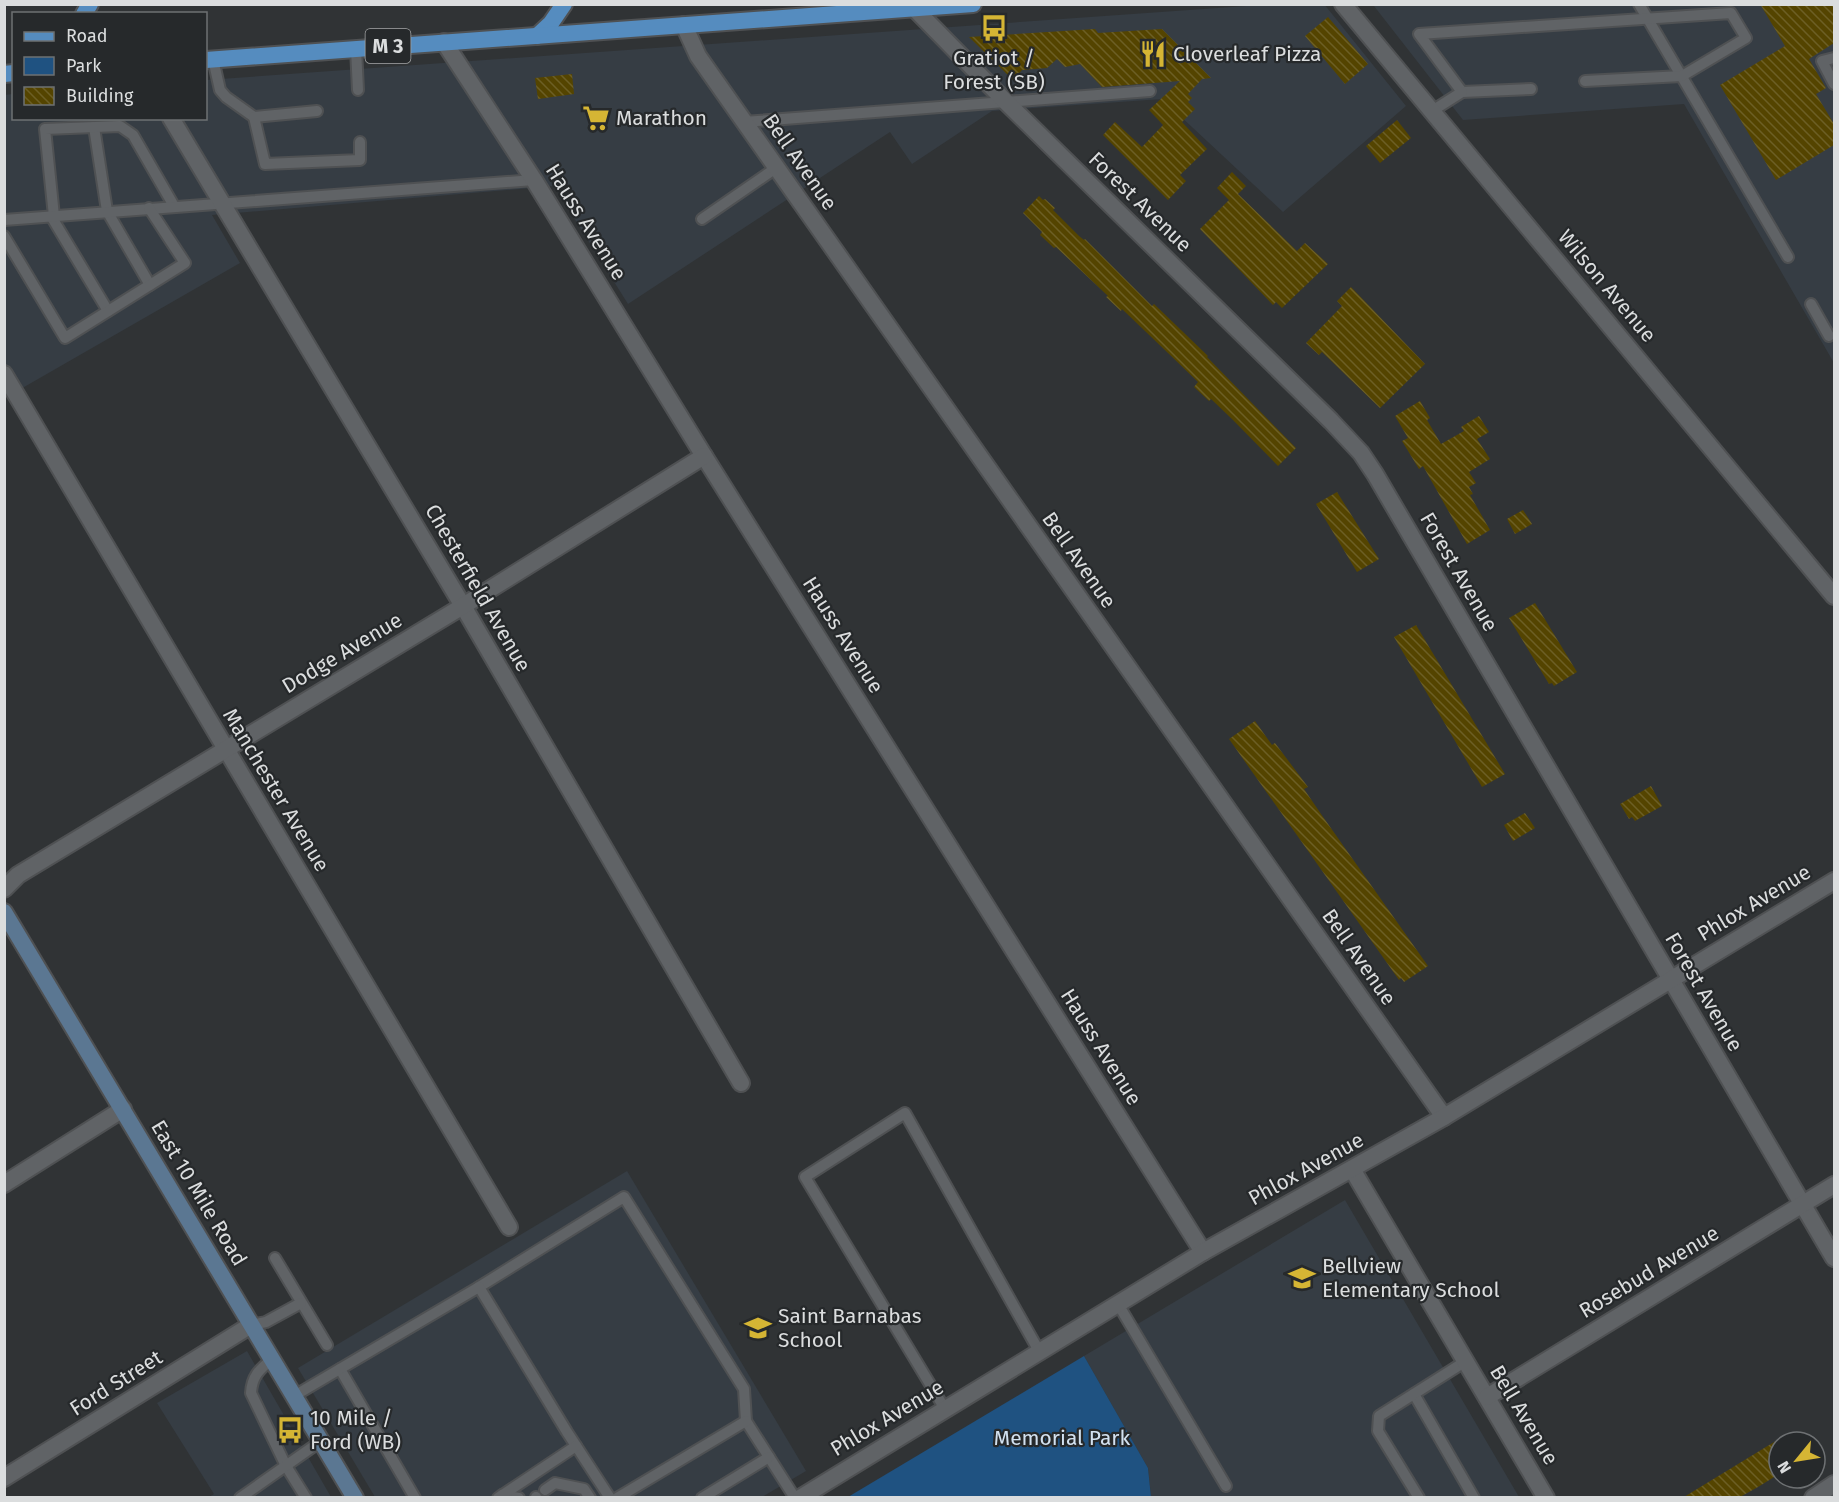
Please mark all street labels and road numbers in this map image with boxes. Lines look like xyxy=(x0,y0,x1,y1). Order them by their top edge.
road number: M 3 xyxy=(366,29,410,63)
street label: Bell Avenue xyxy=(757,109,843,215)
street label: Forest Avenue xyxy=(1083,146,1197,258)
street label: Hauss Avenue xyxy=(540,159,632,285)
street label: Wilson Avenue xyxy=(1552,224,1662,348)
street label: Chesterfield Avenue xyxy=(419,500,537,676)
street label: Bell Avenue xyxy=(1036,507,1122,613)
street label: Forest Avenue xyxy=(1414,508,1504,636)
street label: Hauss Avenue xyxy=(797,572,889,698)
street label: Dodge Avenue xyxy=(277,607,407,699)
street label: Manchester Avenue xyxy=(217,704,335,876)
street label: Phlox Avenue xyxy=(1693,859,1815,947)
street label: Bell Avenue xyxy=(1316,904,1402,1010)
street label: Forest Avenue xyxy=(1659,928,1749,1056)
street label: Hauss Avenue xyxy=(1055,984,1147,1110)
street label: East 10 Mile Road xyxy=(145,1115,253,1271)
street label: Phlox Avenue xyxy=(1244,1127,1368,1211)
street label: Rosebud Avenue xyxy=(1574,1220,1724,1324)
street label: Ford Street xyxy=(65,1344,168,1422)
street label: Bell Avenue xyxy=(1484,1360,1564,1470)
street label: Phlox Avenue xyxy=(826,1374,948,1462)

